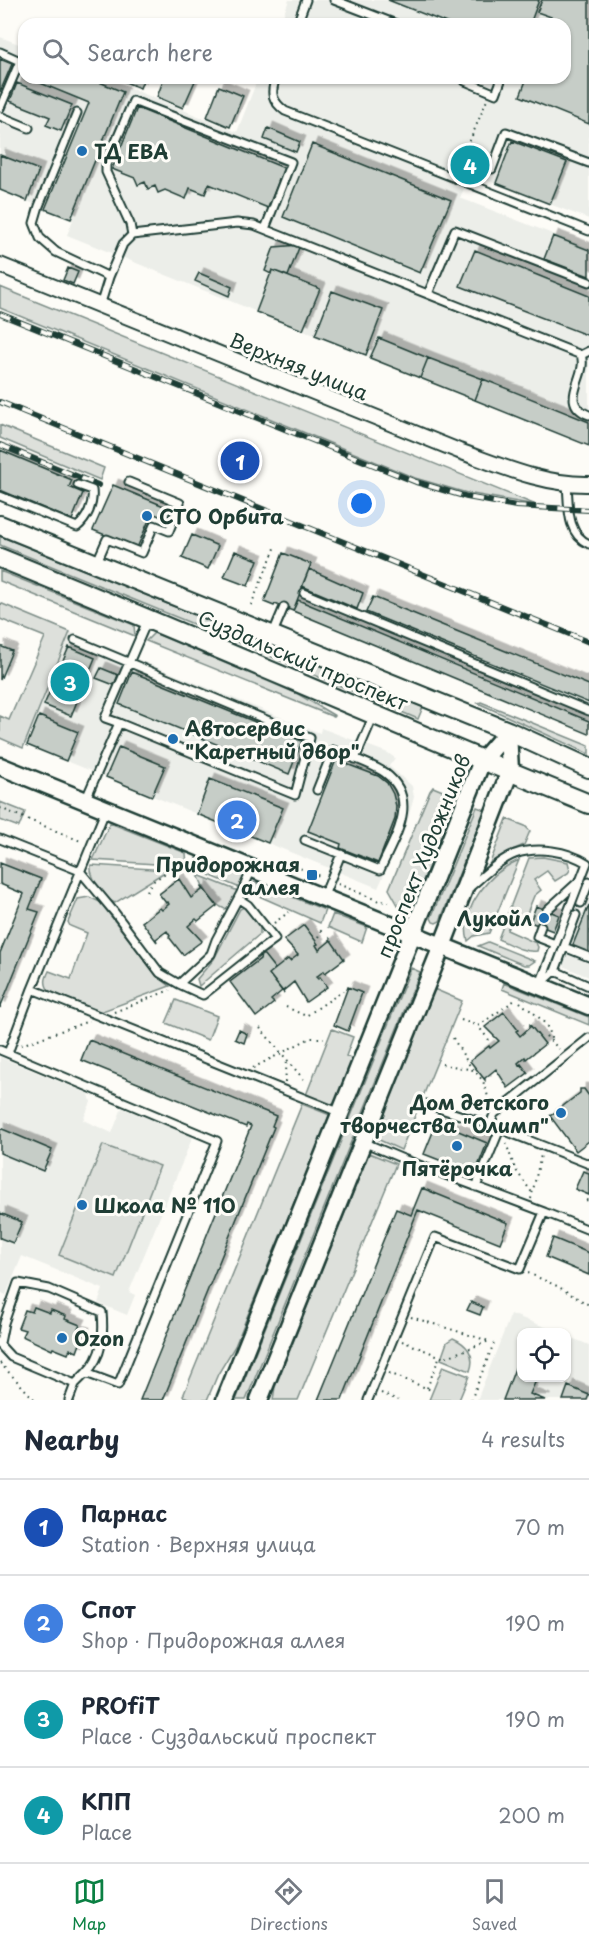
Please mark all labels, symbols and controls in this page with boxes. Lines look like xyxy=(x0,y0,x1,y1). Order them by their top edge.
search box xyxy=(18,18,571,84)
icon: search xyxy=(39,35,72,68)
text: Search here xyxy=(87,35,213,68)
place label: ТД ЕВА xyxy=(94,136,168,166)
pin: 4 xyxy=(450,142,490,188)
marker: ТД ЕВА xyxy=(75,144,89,158)
street label: Верхняя улица xyxy=(225,325,373,408)
pin: 1 xyxy=(220,438,260,484)
your location xyxy=(347,489,376,518)
place label: СТО Орбита xyxy=(159,501,284,531)
marker: СТО Орбита xyxy=(140,509,154,523)
street label: Суздальский проспект xyxy=(193,602,413,718)
pin: 3 xyxy=(50,660,90,704)
place label: Автосервис "Каретный двор" xyxy=(185,713,360,766)
marker: Автосервис "Каретный двор" xyxy=(166,732,180,746)
street label: проспект Художников xyxy=(368,750,478,962)
pin: 2 xyxy=(218,798,256,842)
place label: Придорожная аллея xyxy=(156,849,300,902)
marker: Придорожная аллея xyxy=(305,868,319,882)
place label: Лукойл xyxy=(457,903,532,933)
marker: Лукойл xyxy=(537,911,551,925)
place label: Дом детского творчества "Олимп" xyxy=(340,1087,549,1140)
marker: Дом детского творчества "Олимп" xyxy=(554,1106,568,1120)
marker: Пятёрочка xyxy=(450,1139,464,1153)
place label: Пятёрочка xyxy=(401,1153,513,1183)
place label: Школа № 110 xyxy=(94,1190,236,1220)
marker: Школа № 110 xyxy=(75,1198,89,1212)
place label: Ozon xyxy=(74,1323,124,1353)
map controls xyxy=(517,1328,571,1382)
button: locate xyxy=(517,1328,571,1382)
marker: Ozon xyxy=(55,1331,69,1345)
text: Nearby xyxy=(24,1420,119,1459)
text: 4 results xyxy=(481,1424,565,1454)
text: Парнас xyxy=(81,1496,167,1529)
text: 1 xyxy=(39,1512,48,1542)
text: 70 m xyxy=(515,1512,565,1542)
text: Station · Верхняя улица xyxy=(81,1529,315,1559)
text: Спот xyxy=(81,1592,136,1625)
text: 2 xyxy=(36,1608,51,1638)
text: 190 m xyxy=(506,1608,565,1638)
text: Shop · Придорожная аллея xyxy=(81,1625,346,1655)
text: PROfiT xyxy=(81,1688,160,1721)
text: 3 xyxy=(37,1704,50,1734)
text: 190 m xyxy=(506,1704,565,1734)
text: Place · Суздальский проспект xyxy=(81,1721,376,1751)
text: КПП xyxy=(81,1784,132,1817)
text: 4 xyxy=(37,1800,50,1830)
text: 200 m xyxy=(498,1800,565,1830)
text: Place xyxy=(81,1817,132,1847)
tab: Map xyxy=(72,1875,106,1935)
tab: Directions xyxy=(250,1875,328,1935)
tab: Saved xyxy=(472,1875,517,1935)

